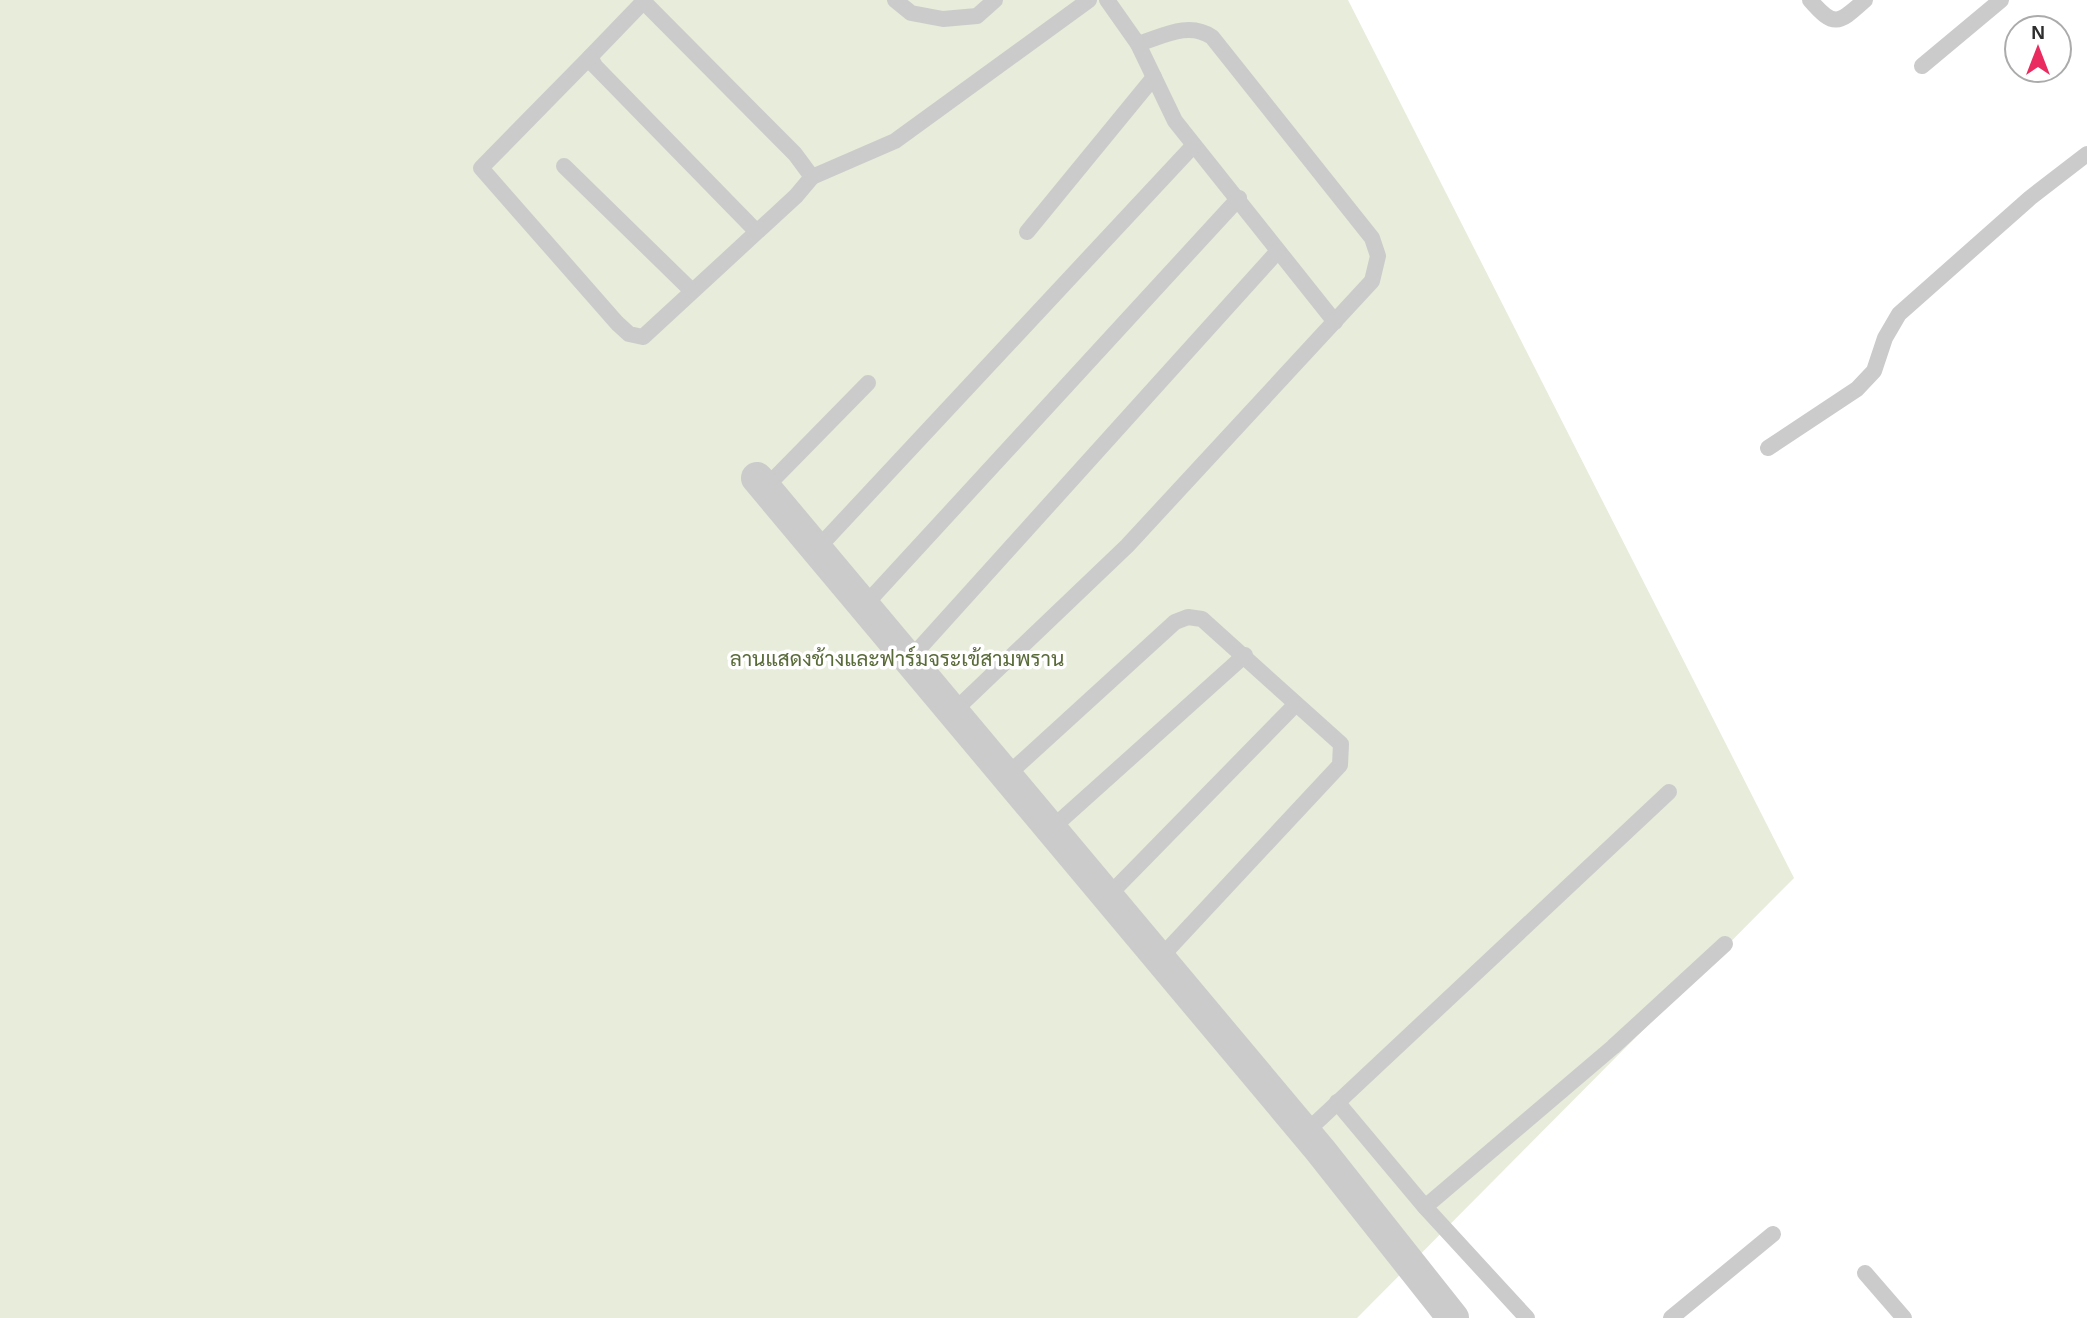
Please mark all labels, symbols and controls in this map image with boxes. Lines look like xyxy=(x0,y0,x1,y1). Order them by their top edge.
north arrow xyxy=(2003,14,2073,84)
text: N xyxy=(2031,22,2045,43)
park label: ลานแสดงช้างและฟาร์มจระเข้สามพราน xyxy=(730,645,1064,670)

